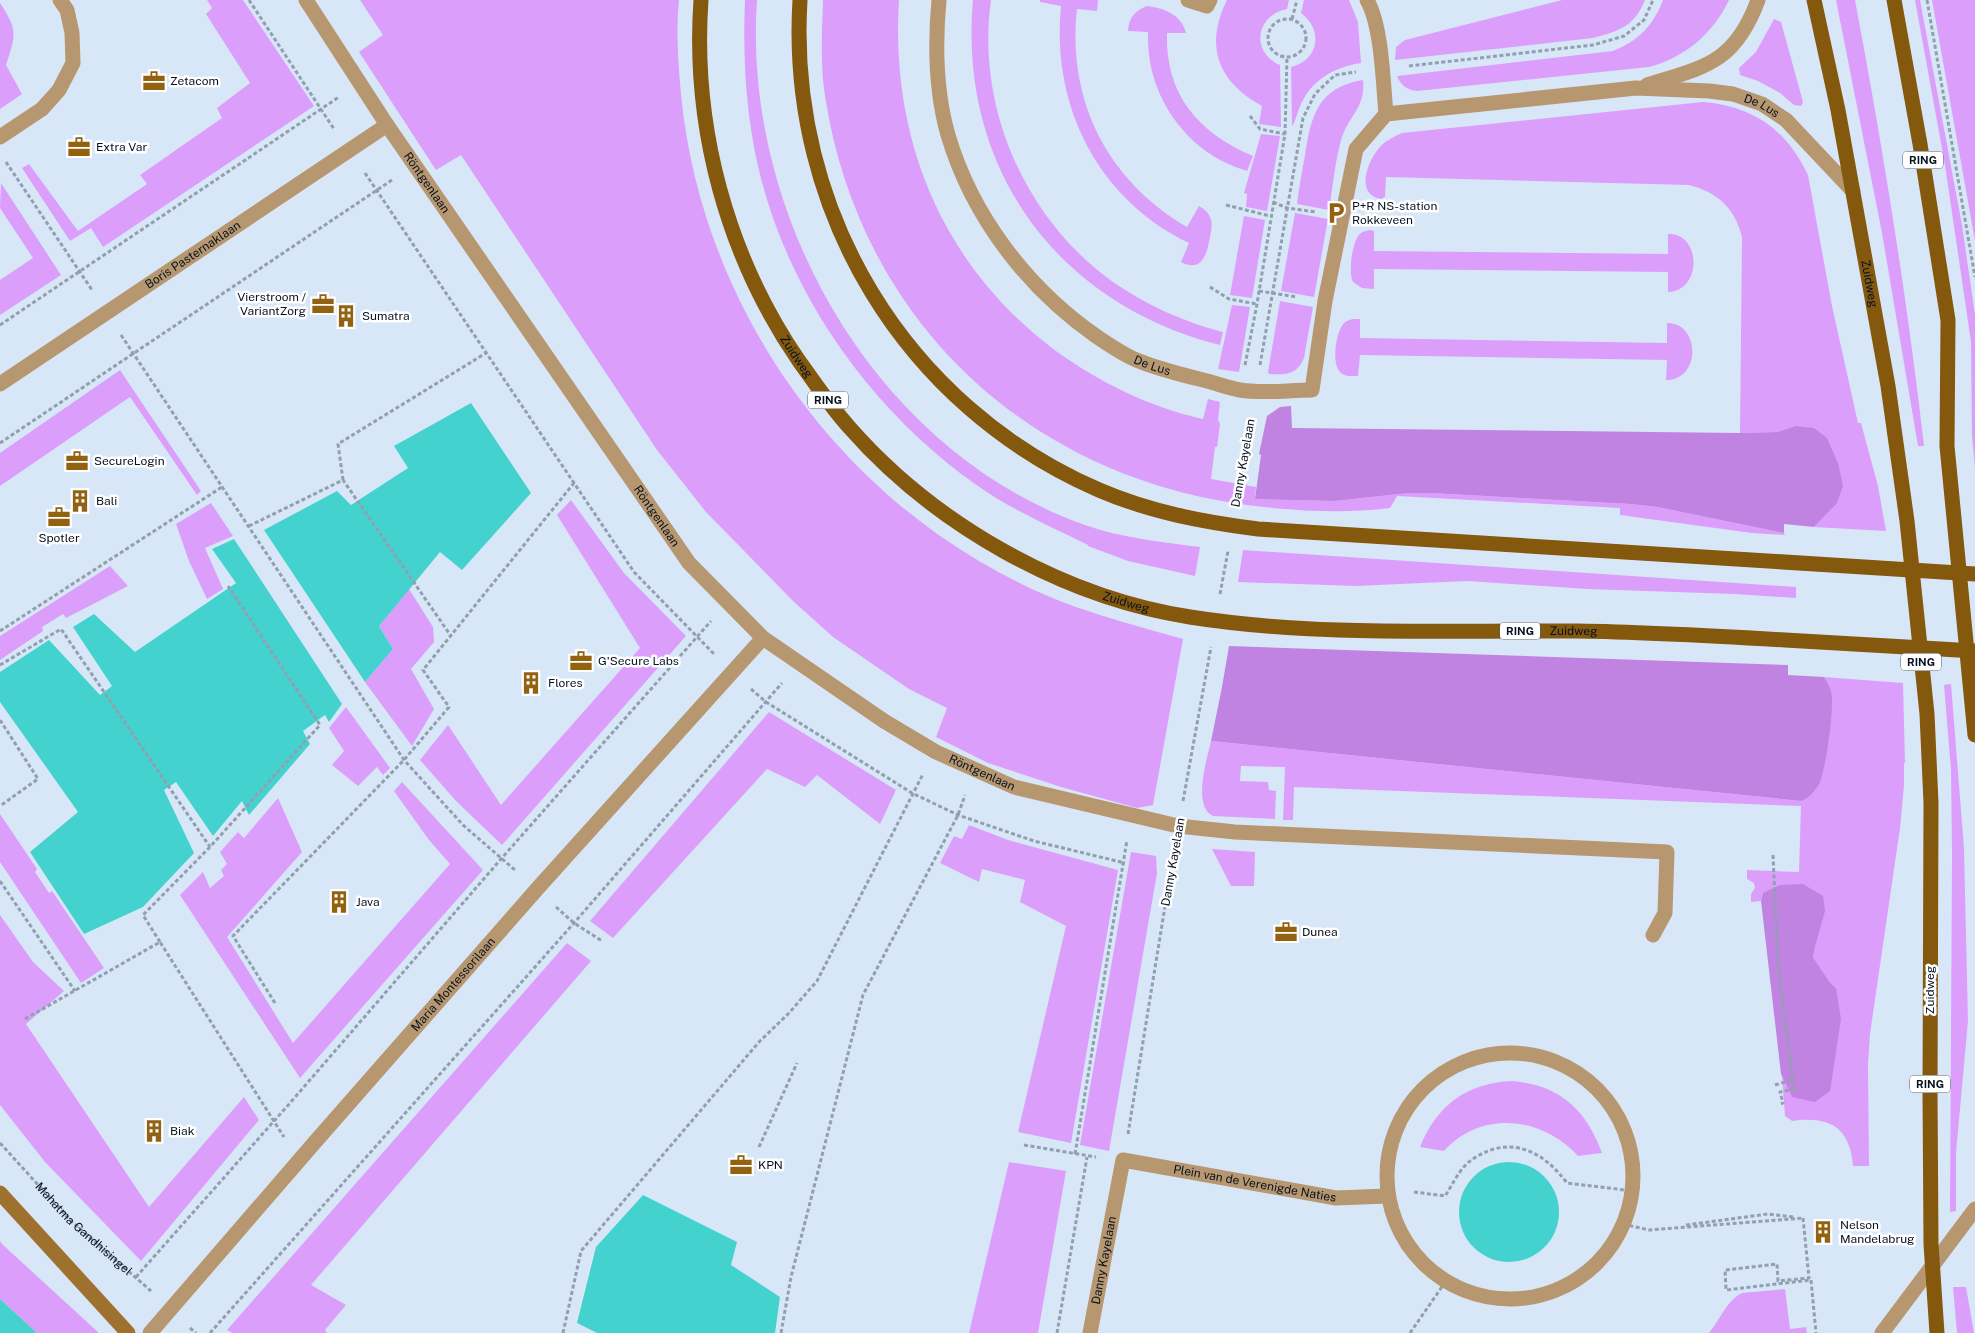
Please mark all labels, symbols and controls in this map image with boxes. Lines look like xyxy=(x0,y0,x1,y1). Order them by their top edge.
office icon: Zetacom xyxy=(141,68,167,94)
place label: Zetacom xyxy=(170,74,219,88)
street label: De Lus xyxy=(1742,91,1782,120)
office icon: Extra Var xyxy=(66,134,92,160)
place label: Extra Var xyxy=(96,140,147,154)
street label: Röntgenlaan xyxy=(401,149,453,216)
road number: RING xyxy=(1903,152,1943,168)
place label: P+R NS-station Rokkeveen xyxy=(1352,199,1437,227)
parking icon: P+R NS-station Rokkeveen xyxy=(1323,200,1349,226)
street label: Boris Pasternaklaan xyxy=(143,218,243,292)
street label: Zuidweg xyxy=(1858,259,1881,309)
place label: Vierstroom / VariantZorg xyxy=(237,290,307,318)
office icon: Vierstroom / VariantZorg xyxy=(310,291,336,317)
building icon: Sumatra xyxy=(333,303,359,329)
place label: Sumatra xyxy=(362,309,410,323)
street label: Zuidweg xyxy=(777,333,816,381)
street label: De Lus xyxy=(1132,353,1172,378)
road number: RING xyxy=(808,392,848,408)
street label: Danny Kayelaan xyxy=(1228,418,1258,508)
office icon: SecureLogin xyxy=(64,448,90,474)
place label: SecureLogin xyxy=(94,454,165,468)
street label: Röntgenlaan xyxy=(631,483,683,549)
building icon: Bali xyxy=(67,488,93,514)
place label: Bali xyxy=(96,494,117,508)
office icon: Spotler xyxy=(46,504,72,530)
place label: Spotler xyxy=(38,531,80,545)
street label: Zuidweg xyxy=(1101,589,1151,616)
road number: RING xyxy=(1500,622,1540,640)
street label: Zuidweg xyxy=(1549,624,1598,638)
office icon: G'Secure Labs xyxy=(568,648,594,674)
place label: G'Secure Labs xyxy=(598,654,679,668)
road number: RING xyxy=(1901,654,1941,670)
building icon: Flores xyxy=(518,670,544,696)
place label: Flores xyxy=(548,676,583,690)
street label: Röntgenlaan xyxy=(947,752,1017,794)
street label: Danny Kayelaan xyxy=(1158,817,1188,907)
building icon: Java xyxy=(326,889,352,915)
place label: Java xyxy=(356,895,380,909)
office icon: Dunea xyxy=(1273,919,1299,945)
place label: Dunea xyxy=(1302,925,1338,939)
street label: Maria Montessorilaan xyxy=(408,935,498,1034)
street label: Zuidweg xyxy=(1923,966,1937,1014)
road number: RING xyxy=(1910,1076,1950,1092)
building icon: Biak xyxy=(141,1118,167,1144)
place label: Biak xyxy=(170,1124,195,1138)
office icon: KPN xyxy=(728,1152,754,1178)
place label: KPN xyxy=(758,1158,783,1172)
street label: Plein van de Verenigde Naties xyxy=(1172,1162,1337,1205)
street label: Mahatma Gandhisingel xyxy=(32,1180,135,1278)
street label: Danny Kayelaan xyxy=(1089,1215,1119,1306)
place label: Nelson Mandelabrug xyxy=(1840,1218,1915,1246)
building icon: Nelson Mandelabrug xyxy=(1810,1219,1836,1245)

